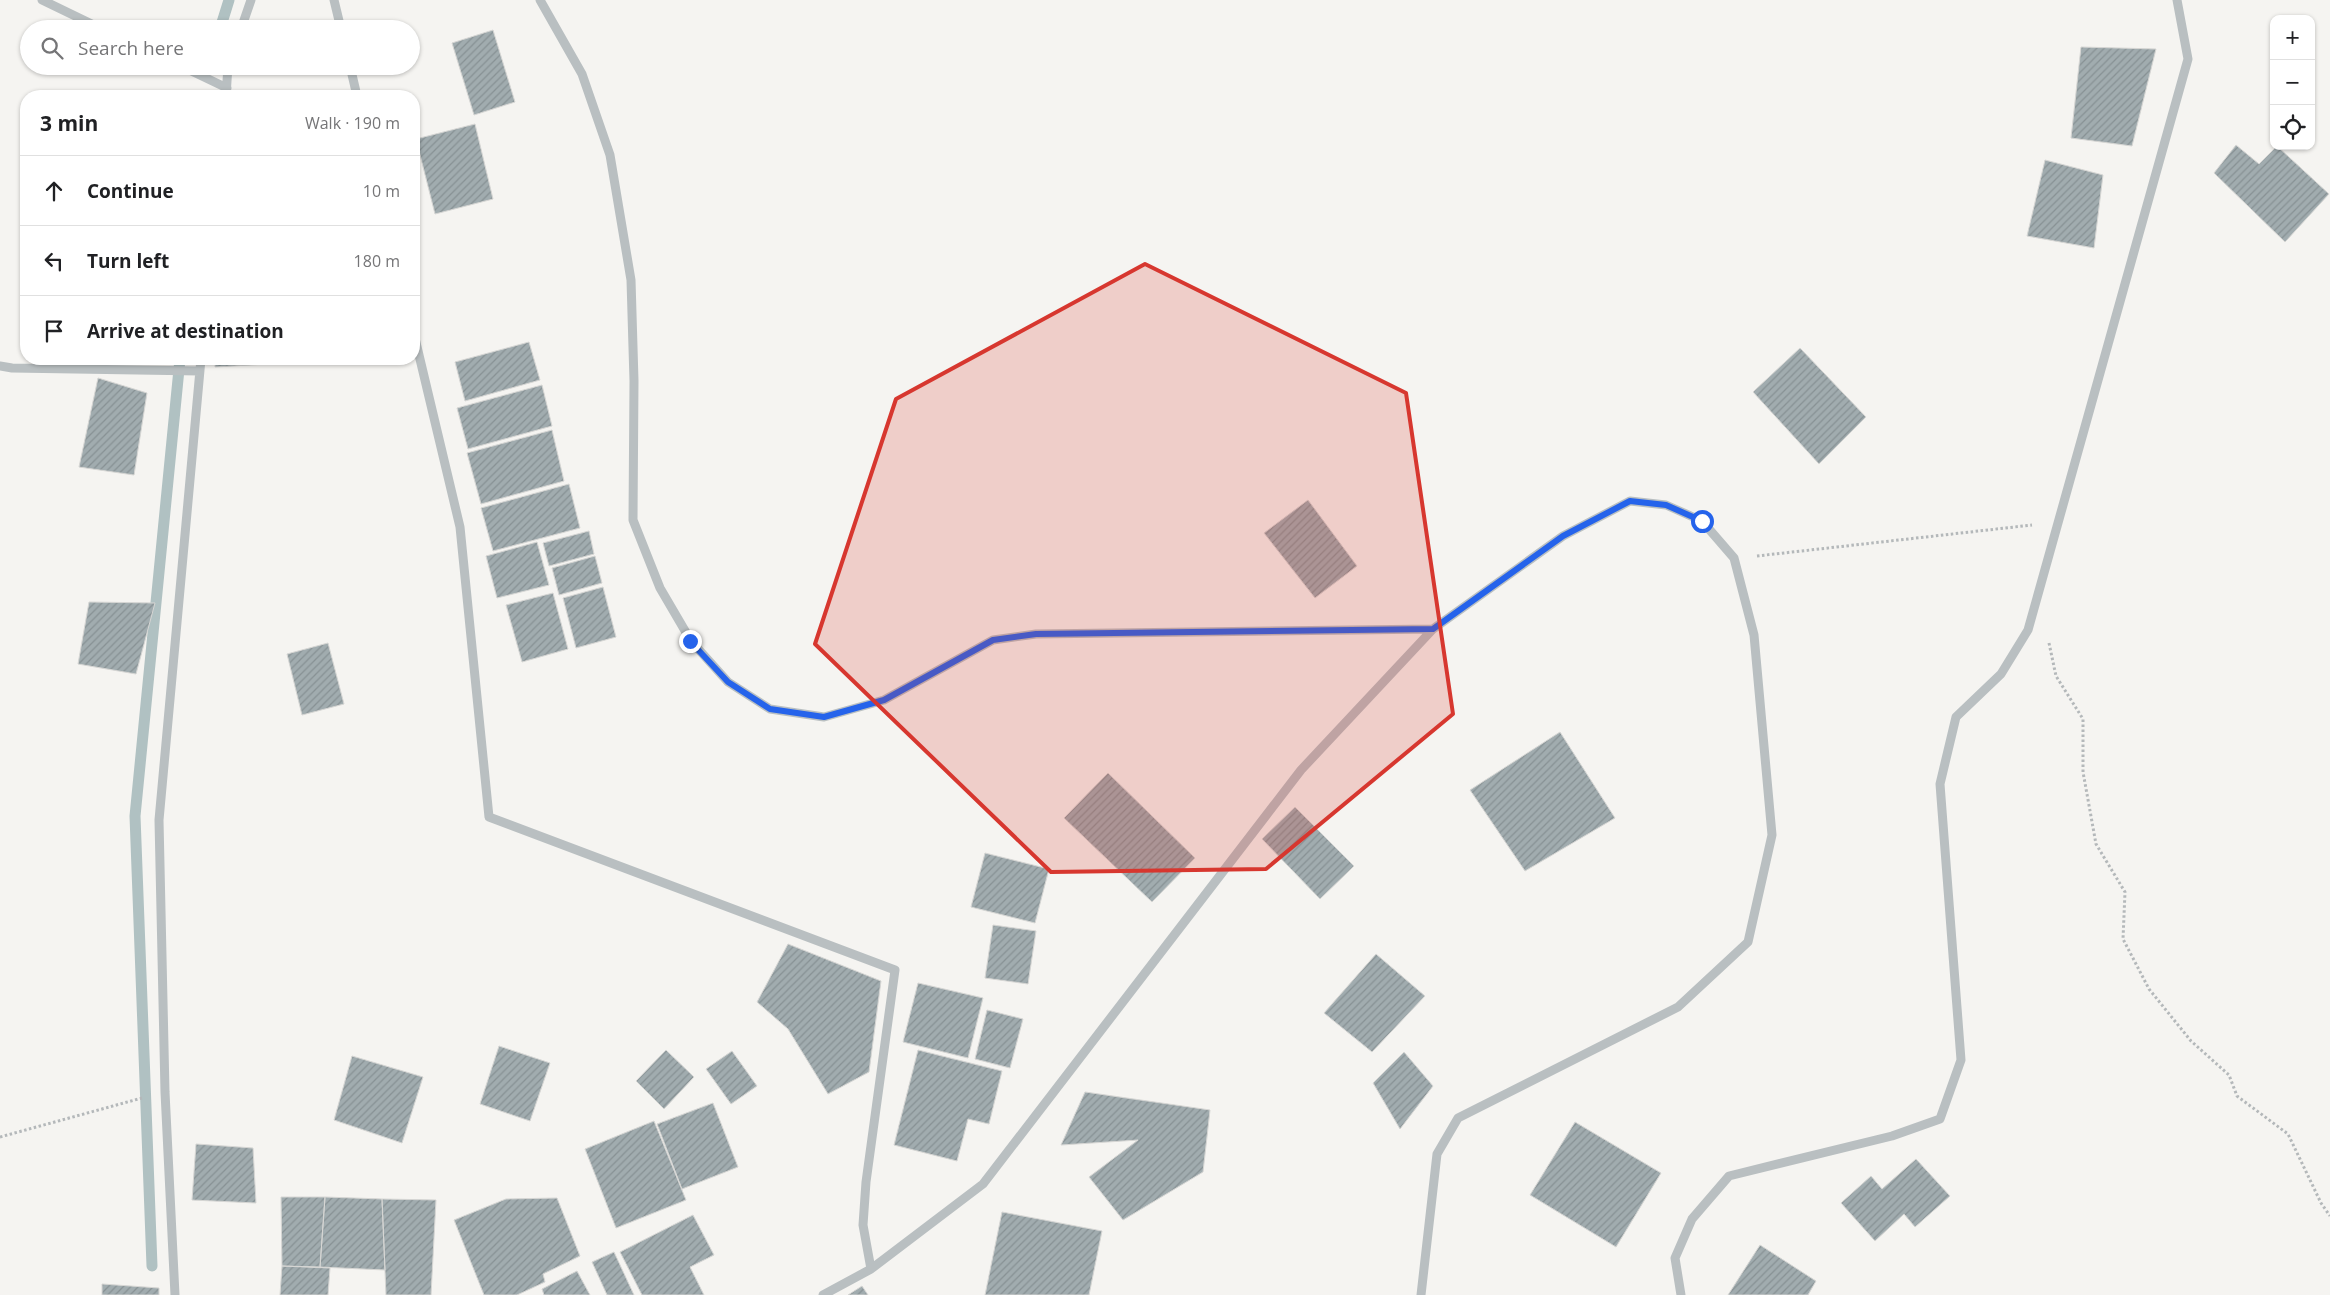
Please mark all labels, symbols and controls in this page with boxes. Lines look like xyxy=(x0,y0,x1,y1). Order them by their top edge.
map controls xyxy=(2270,15,2315,150)
button: + xyxy=(2270,15,2315,60)
search box xyxy=(20,20,420,75)
icon: search xyxy=(38,34,66,62)
text: Search here xyxy=(78,35,184,61)
button: − xyxy=(2270,60,2315,105)
button: locate xyxy=(2270,105,2315,150)
text: 3 min xyxy=(40,109,98,137)
text: Walk · 190 m xyxy=(305,112,400,134)
icon: ahead xyxy=(40,177,68,205)
text: Continue xyxy=(87,178,174,204)
text: 10 m xyxy=(363,180,400,202)
icon: left xyxy=(40,247,68,275)
text: Turn left xyxy=(87,248,169,274)
text: 180 m xyxy=(354,250,400,272)
icon: arrive xyxy=(40,317,68,345)
text: Arrive at destination xyxy=(87,318,284,344)
route start xyxy=(1691,510,1714,533)
route end xyxy=(679,630,702,653)

